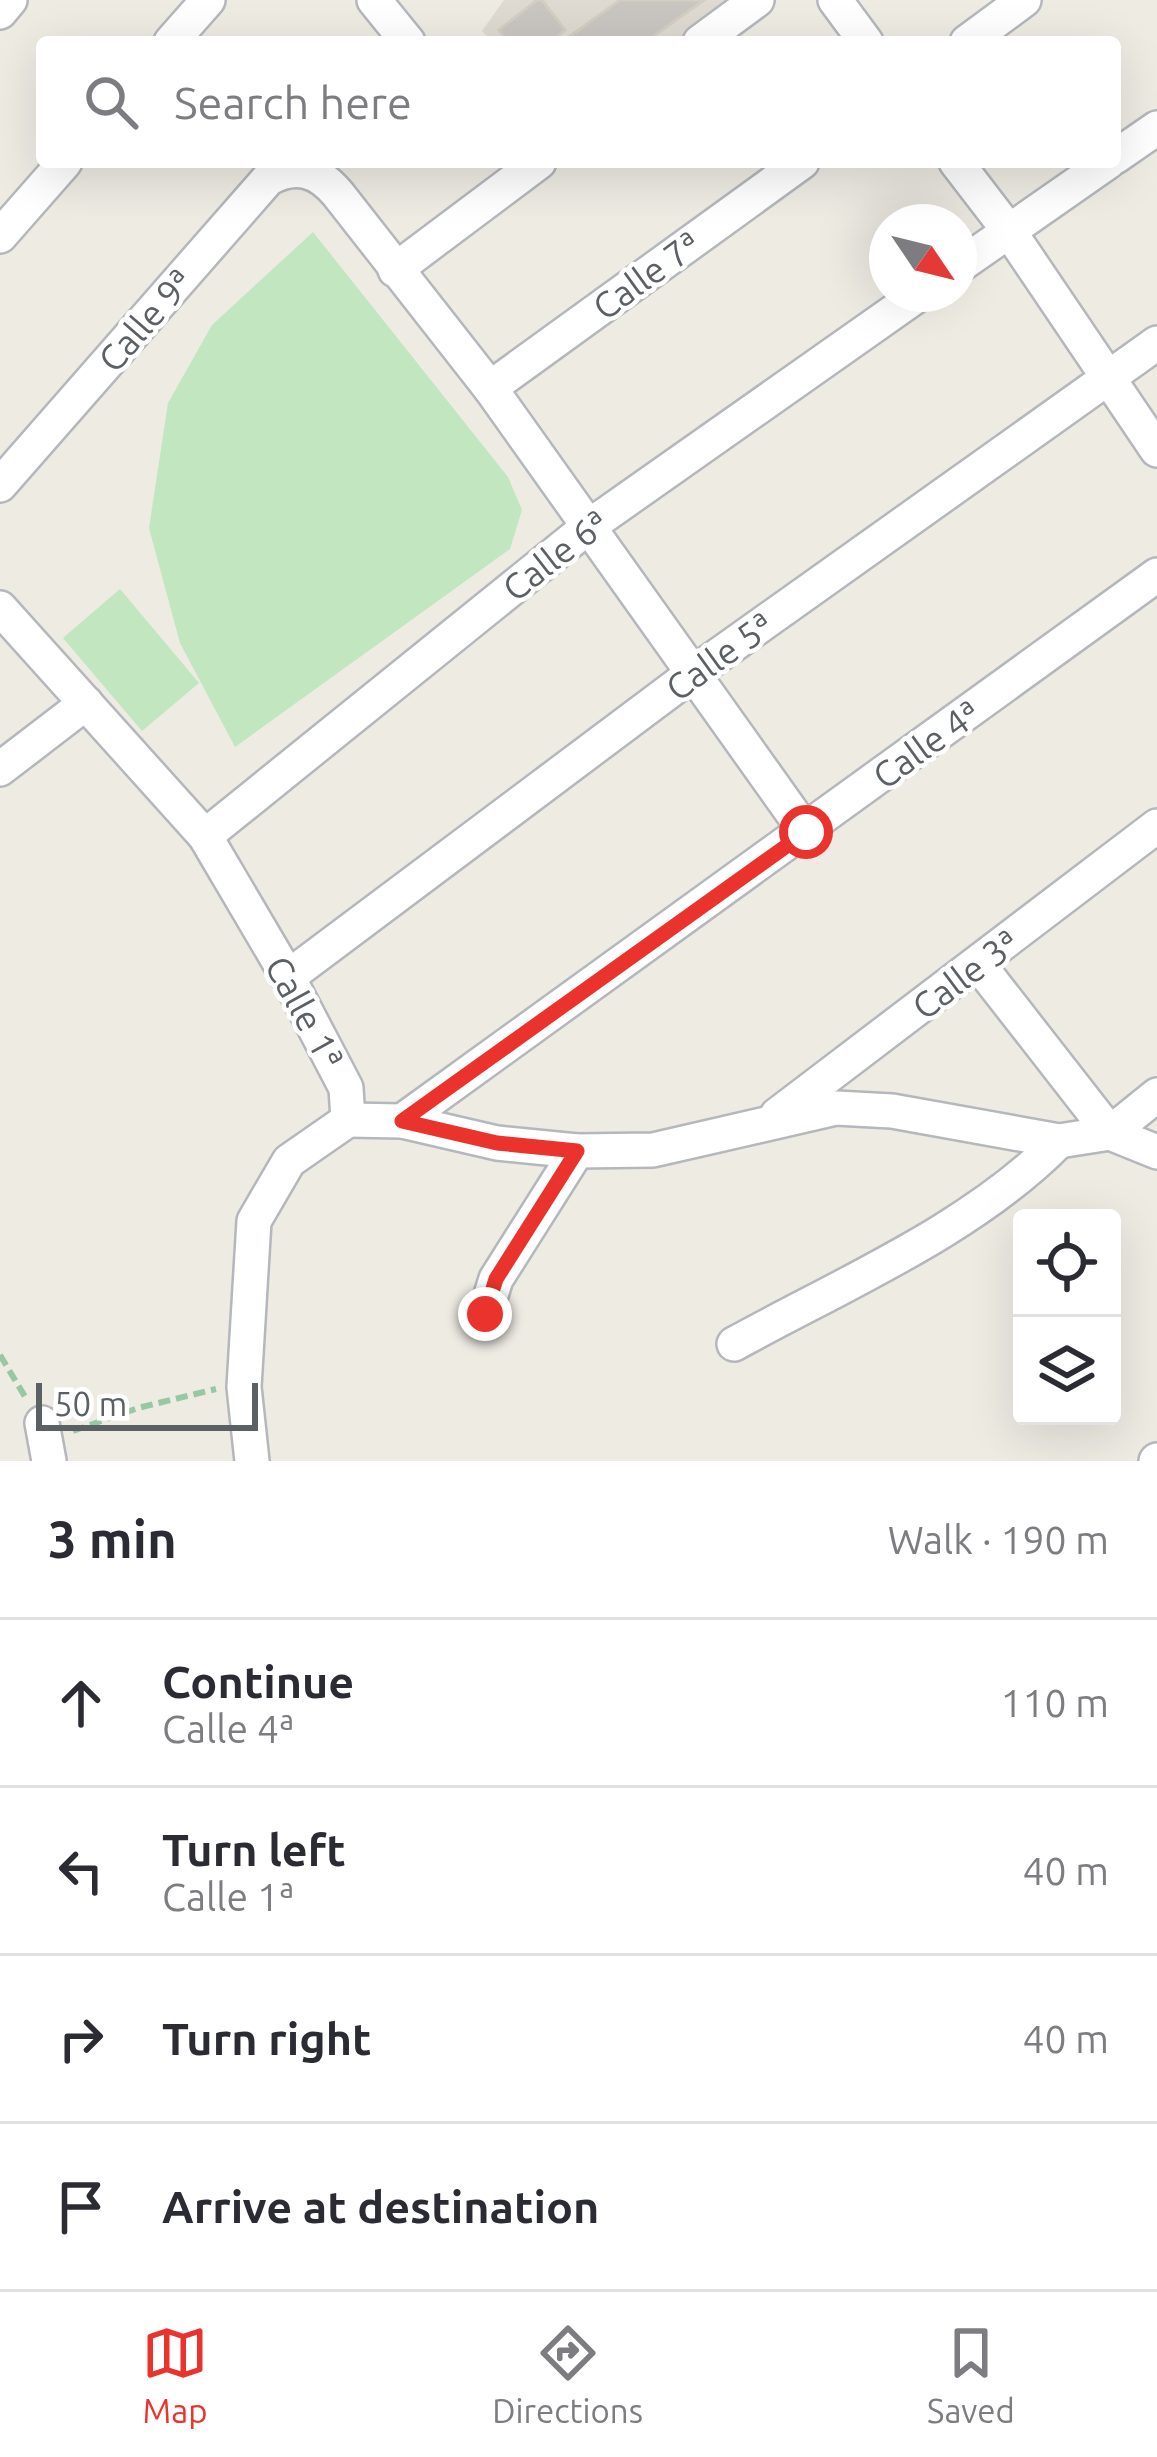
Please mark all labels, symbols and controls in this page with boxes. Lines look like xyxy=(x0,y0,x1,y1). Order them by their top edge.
search box xyxy=(36,36,1121,168)
icon: search xyxy=(78,69,144,135)
text: Search here xyxy=(174,77,412,128)
north arrow xyxy=(869,204,977,312)
street label: Calle 7ª xyxy=(585,223,707,327)
street label: Calle 9ª xyxy=(90,261,200,379)
street label: Calle 6ª xyxy=(494,501,616,609)
street label: Calle 5ª xyxy=(658,604,780,708)
street label: Calle 4ª xyxy=(865,692,987,796)
route start xyxy=(779,805,833,859)
street label: Calle 3ª xyxy=(904,921,1026,1027)
street label: Calle 1ª xyxy=(258,949,352,1075)
map controls xyxy=(1013,1209,1121,1425)
button: locate xyxy=(1013,1209,1121,1317)
route end xyxy=(458,1287,512,1341)
button: layers xyxy=(1013,1317,1121,1425)
scale bar xyxy=(36,1377,258,1430)
text: 50 m xyxy=(54,1385,127,1422)
text: 3 min xyxy=(48,1510,177,1568)
text: Walk · 190 m xyxy=(888,1518,1109,1561)
text: Continue xyxy=(162,1656,354,1707)
icon: ahead xyxy=(48,1670,114,1736)
text: 110 m xyxy=(1000,1681,1109,1724)
text: Calle 4ª xyxy=(162,1707,294,1750)
text: Turn left xyxy=(162,1824,346,1875)
icon: left xyxy=(48,1838,114,1904)
text: 40 m xyxy=(1022,1849,1109,1892)
text: Calle 1ª xyxy=(162,1875,294,1918)
icon: right xyxy=(48,2006,114,2072)
text: Turn right xyxy=(162,2013,371,2064)
text: 40 m xyxy=(1022,2017,1109,2060)
icon: arrive xyxy=(48,2174,114,2240)
text: Arrive at destination xyxy=(162,2181,599,2232)
tab: Map xyxy=(142,2320,208,2429)
tab: Directions xyxy=(492,2320,643,2429)
tab: Saved xyxy=(927,2320,1015,2429)

